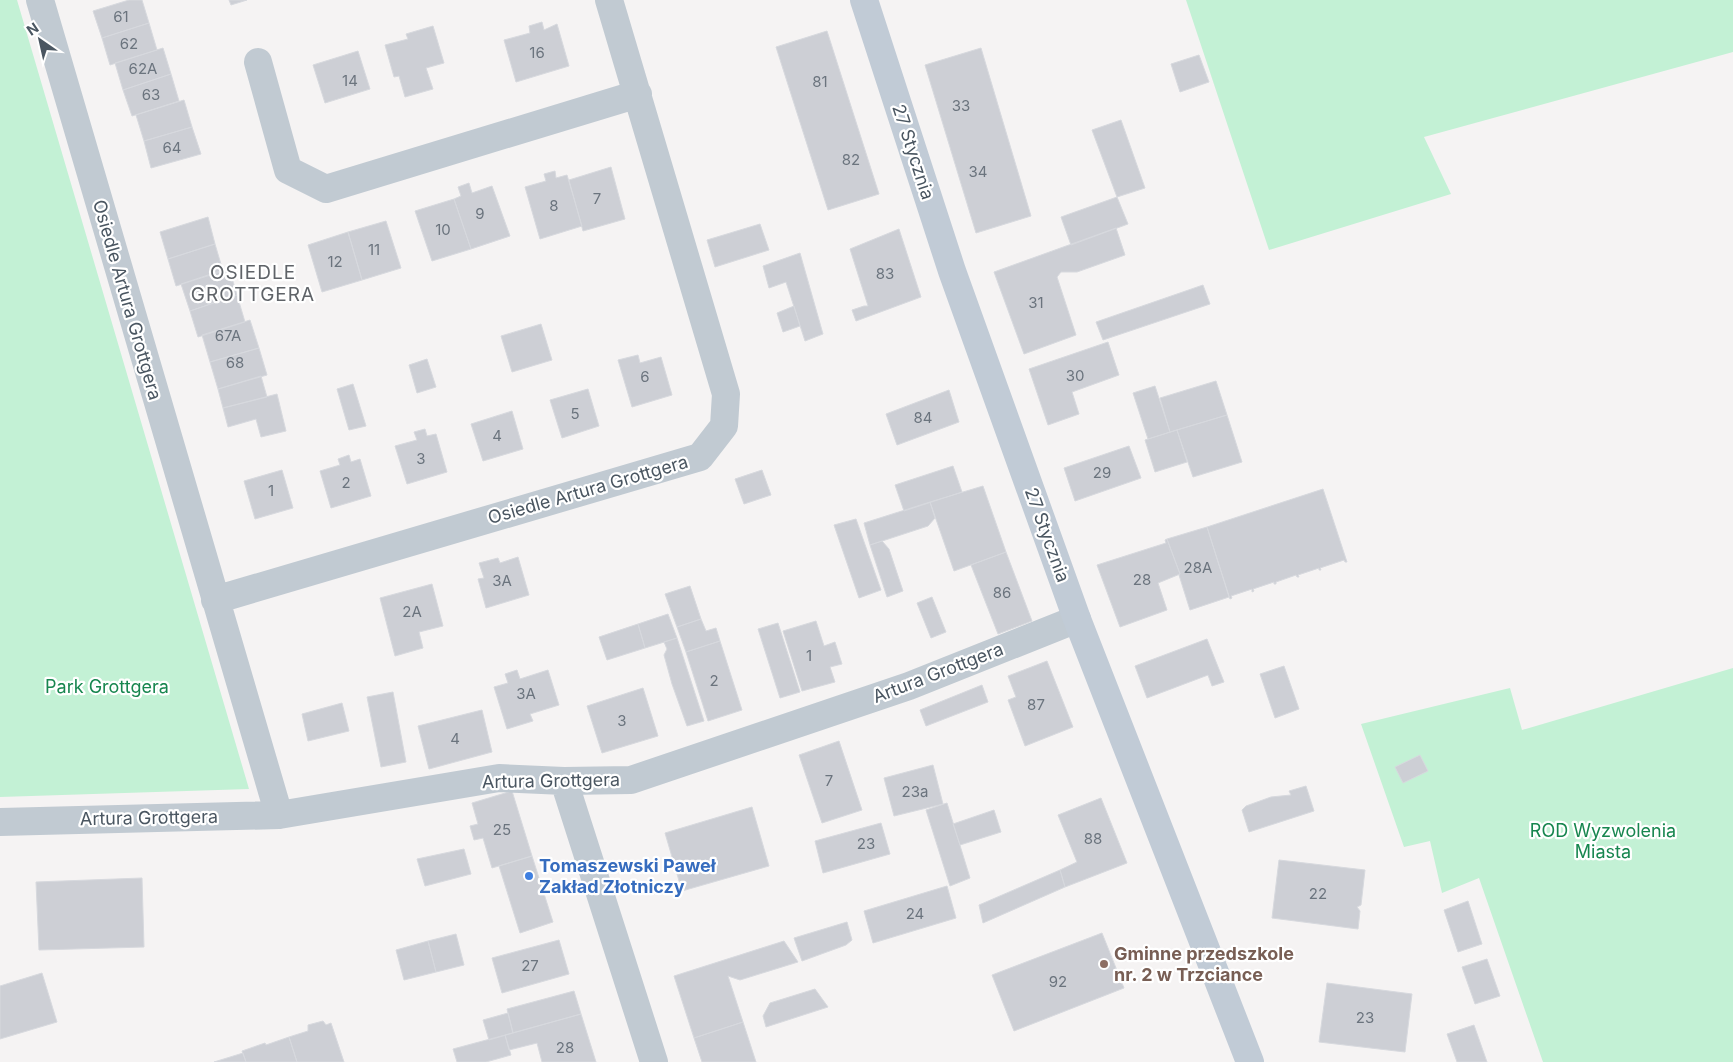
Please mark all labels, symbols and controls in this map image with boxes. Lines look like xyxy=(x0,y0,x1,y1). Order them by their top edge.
house number: 61 xyxy=(113,7,129,26)
north arrow xyxy=(15,15,65,65)
text: N xyxy=(23,19,42,39)
house number: 62 xyxy=(120,34,138,53)
house number: 16 xyxy=(529,43,545,62)
house number: 62A xyxy=(129,59,157,78)
house number: 14 xyxy=(342,71,358,90)
house number: 81 xyxy=(812,72,828,91)
house number: 63 xyxy=(142,85,160,104)
house number: 33 xyxy=(952,96,970,115)
street label: 27 Stycznia xyxy=(888,102,939,202)
house number: 64 xyxy=(163,138,182,157)
house number: 82 xyxy=(842,150,860,169)
house number: 34 xyxy=(969,162,987,181)
house number: 7 xyxy=(593,189,601,208)
house number: 8 xyxy=(549,196,559,215)
street label: Osiedle Artura Grottgera xyxy=(89,197,166,402)
house number: 9 xyxy=(475,204,485,223)
house number: 10 xyxy=(435,220,451,239)
house number: 11 xyxy=(368,240,380,259)
house number: 12 xyxy=(327,252,343,271)
district label: OSIEDLE GROTTGERA xyxy=(191,261,315,306)
house number: 83 xyxy=(876,264,894,283)
house number: 31 xyxy=(1028,293,1044,312)
house number: 67A xyxy=(215,326,241,345)
house number: 68 xyxy=(226,353,244,372)
house number: 30 xyxy=(1066,366,1084,385)
house number: 6 xyxy=(640,367,650,386)
house number: 5 xyxy=(570,404,580,423)
house number: 84 xyxy=(914,408,932,427)
house number: 4 xyxy=(492,426,502,445)
house number: 3 xyxy=(416,449,426,468)
street label: Osiedle Artura Grottgera xyxy=(485,451,690,528)
house number: 29 xyxy=(1093,463,1111,482)
house number: 2 xyxy=(341,473,351,492)
house number: 1 xyxy=(268,481,274,500)
street label: 27 Stycznia xyxy=(1021,485,1074,585)
house number: 28A xyxy=(1184,558,1212,577)
house number: 28 xyxy=(1133,570,1151,589)
house number: 3A xyxy=(492,571,512,590)
house number: 86 xyxy=(993,583,1011,602)
house number: 2A xyxy=(402,602,422,621)
street label: Artura Grottgera xyxy=(870,638,1006,707)
house number: 1 xyxy=(806,646,812,665)
house number: 2 xyxy=(709,671,719,690)
park label: Park Grottgera xyxy=(45,676,169,697)
house number: 3A xyxy=(516,684,536,703)
house number: 87 xyxy=(1027,695,1045,714)
house number: 3 xyxy=(617,711,627,730)
house number: 4 xyxy=(450,729,460,748)
street label: Artura Grottgera xyxy=(482,769,620,792)
house number: 7 xyxy=(825,771,833,790)
house number: 23a xyxy=(902,782,928,801)
street label: Artura Grottgera xyxy=(80,806,218,829)
house number: 25 xyxy=(493,820,511,839)
park label: ROD Wyzwolenia Miasta xyxy=(1530,820,1676,862)
house number: 88 xyxy=(1084,829,1102,848)
house number: 23 xyxy=(857,834,875,853)
place label: Tomaszewski Paweł Zakład Złotniczy xyxy=(539,855,717,897)
marker: Tomaszewski Paweł Zakład Złotniczy xyxy=(523,870,535,882)
house number: 22 xyxy=(1309,884,1327,903)
house number: 24 xyxy=(906,904,924,923)
place label: Gminne przedszkole nr. 2 w Trzciance xyxy=(1114,943,1294,985)
house number: 27 xyxy=(521,956,539,975)
marker: Gminne przedszkole nr. 2 w Trzciance xyxy=(1098,958,1110,970)
house number: 92 xyxy=(1049,972,1067,991)
house number: 23 xyxy=(1356,1008,1374,1027)
house number: 28 xyxy=(556,1038,574,1057)

